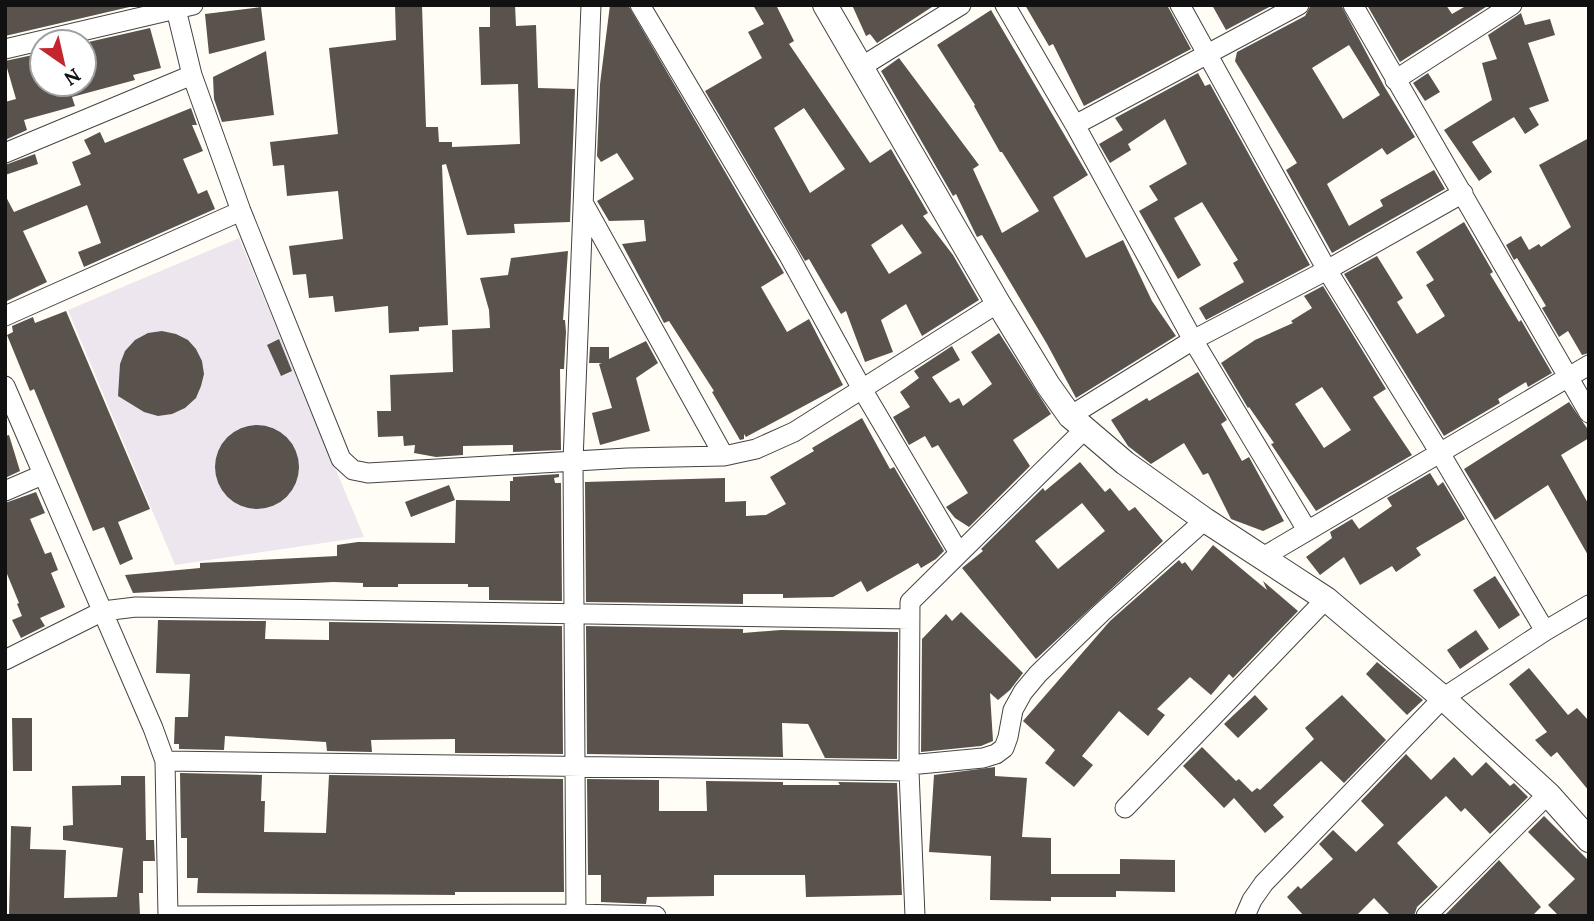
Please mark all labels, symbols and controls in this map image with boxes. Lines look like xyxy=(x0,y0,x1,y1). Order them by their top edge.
north arrow xyxy=(28,28,98,98)
text: N xyxy=(59,63,85,91)

